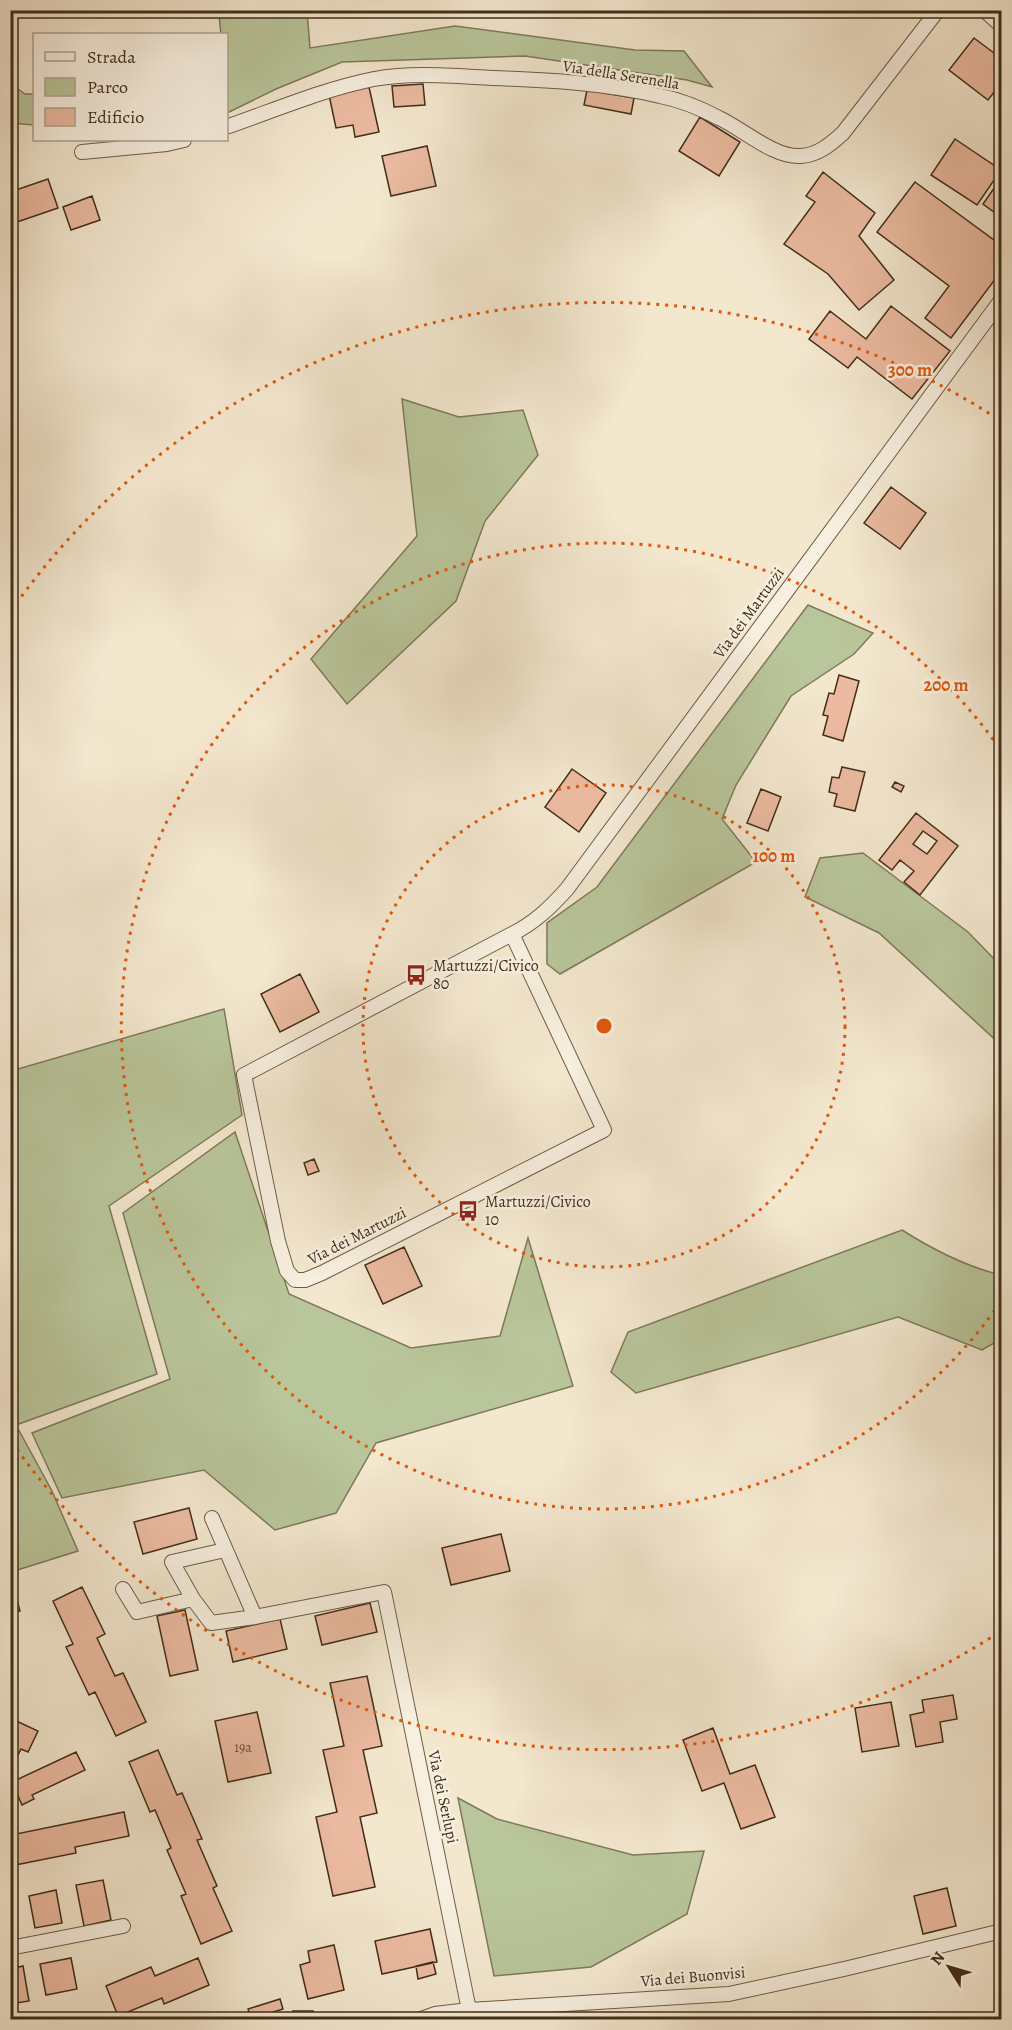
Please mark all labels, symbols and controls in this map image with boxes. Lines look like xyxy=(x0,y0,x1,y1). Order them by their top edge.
legend xyxy=(33,33,228,141)
text: Strada xyxy=(87,45,136,69)
street label: Via della Serenella xyxy=(560,55,682,95)
text: Parco xyxy=(87,75,128,99)
text: Edificio xyxy=(87,105,144,129)
text: 300 m xyxy=(888,358,932,382)
street label: Via dei Martuzzi xyxy=(708,563,790,664)
text: 200 m xyxy=(923,673,969,697)
text: 100 m xyxy=(753,844,795,868)
place label: Martuzzi/Civico 80 xyxy=(433,955,539,995)
bus stop icon: Martuzzi/Civico 80 xyxy=(404,963,428,987)
centre of rings xyxy=(594,1016,614,1036)
place label: Martuzzi/Civico 10 xyxy=(485,1191,591,1231)
bus stop icon: Martuzzi/Civico 10 xyxy=(456,1199,480,1223)
street label: Via dei Martuzzi xyxy=(303,1202,410,1271)
house number: 19a xyxy=(234,1738,252,1757)
street label: Via dei Serlupi xyxy=(422,1747,464,1846)
north arrow xyxy=(919,1937,979,1997)
text: N xyxy=(926,1947,950,1970)
street label: Via dei Buonvisi xyxy=(639,1961,746,1993)

